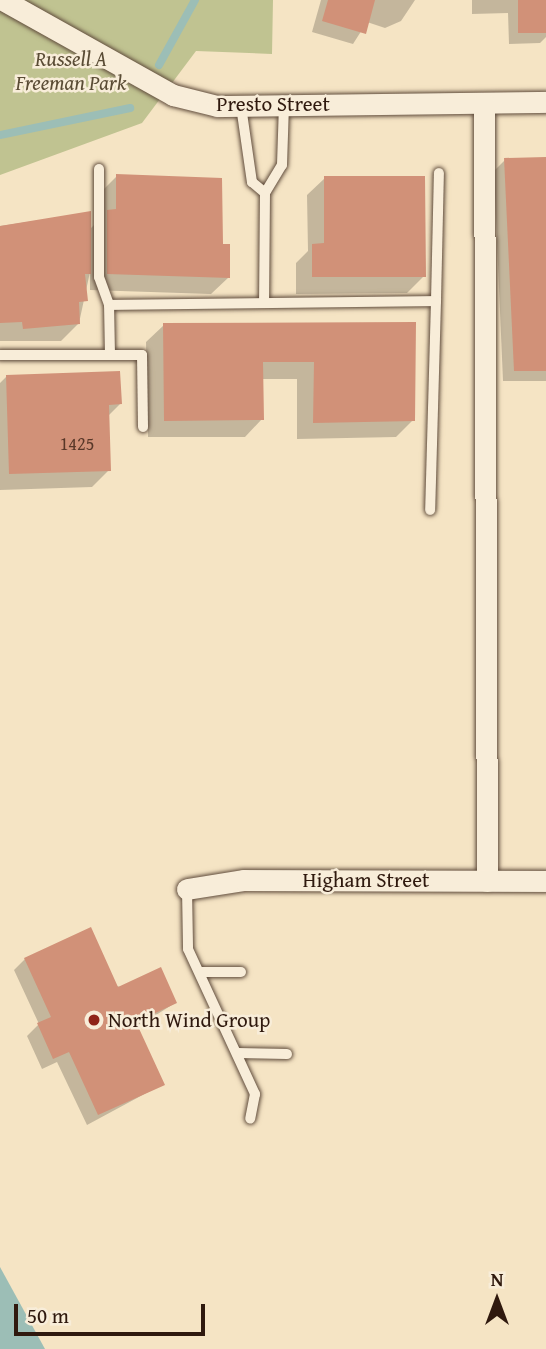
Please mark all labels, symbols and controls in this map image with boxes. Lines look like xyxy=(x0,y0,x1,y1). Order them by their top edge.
park label: Russell A Freeman Park xyxy=(16,46,126,96)
street label: Presto Street xyxy=(216,91,330,117)
house number: 1425 xyxy=(60,433,94,455)
street label: Higham Street xyxy=(303,867,429,893)
place label: North Wind Group xyxy=(108,1007,270,1033)
marker: North Wind Group xyxy=(86,1012,102,1028)
north arrow xyxy=(462,1265,532,1335)
text: N xyxy=(491,1265,503,1293)
scale bar xyxy=(18,1290,208,1334)
text: 50 m xyxy=(27,1300,69,1331)

